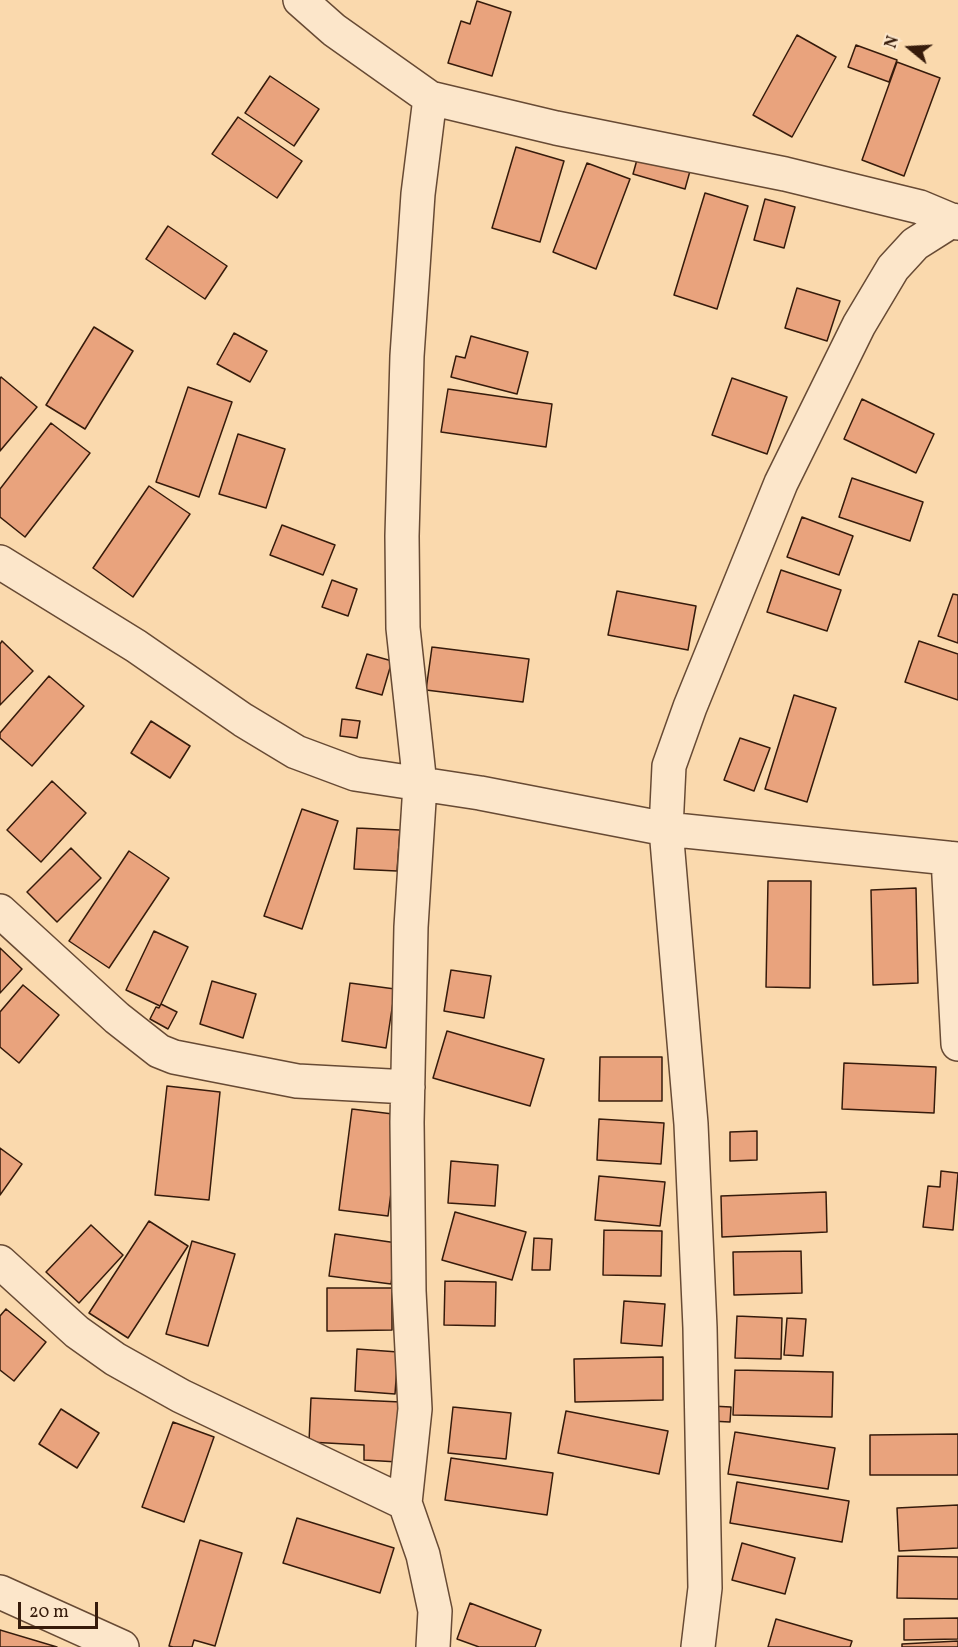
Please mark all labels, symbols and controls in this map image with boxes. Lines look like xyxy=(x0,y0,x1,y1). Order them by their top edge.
north arrow xyxy=(880,18,940,78)
text: N xyxy=(881,34,905,51)
scale bar xyxy=(21,1590,100,1628)
text: 20 m xyxy=(29,1600,69,1625)

